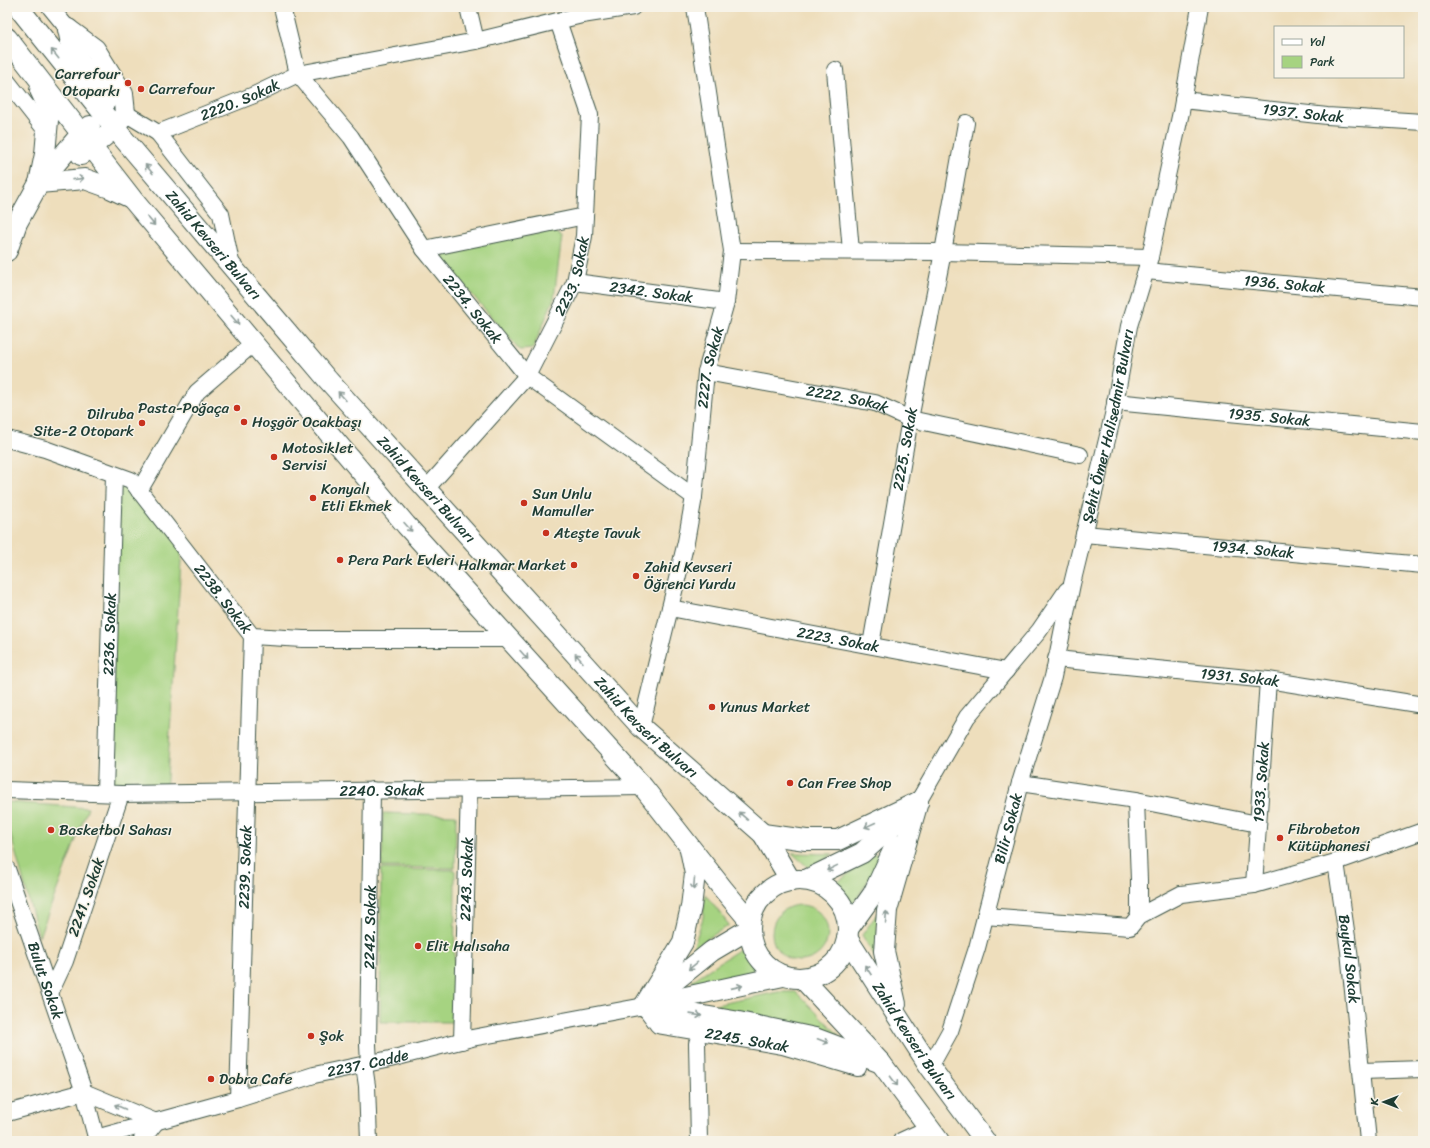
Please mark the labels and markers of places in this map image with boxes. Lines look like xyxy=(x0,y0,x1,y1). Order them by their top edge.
place label: Carrefour Otoparkı xyxy=(55,61,121,104)
place label: Carrefour xyxy=(149,76,215,102)
marker: Carrefour Otoparkı xyxy=(123,78,133,88)
marker: Carrefour xyxy=(136,84,146,94)
place label: Pasta-Poğaça xyxy=(138,395,229,421)
place label: Dilruba Site-2 Otopark xyxy=(33,401,134,444)
marker: Pasta-Poğaça xyxy=(232,403,242,413)
place label: Hoşgör Ocakbaşı xyxy=(252,409,362,435)
marker: Hoşgör Ocakbaşı xyxy=(239,417,249,427)
marker: Dilruba Site-2 Otopark xyxy=(137,418,147,428)
place label: Motosiklet Servisi xyxy=(282,435,354,478)
marker: Motosiklet Servisi xyxy=(269,452,279,462)
place label: Konyalı Etli Ekmek xyxy=(321,476,392,519)
place label: Sun Unlu Mamuller xyxy=(532,481,594,524)
marker: Konyalı Etli Ekmek xyxy=(308,493,318,503)
marker: Sun Unlu Mamuller xyxy=(519,498,529,508)
place label: Ateşte Tavuk xyxy=(553,520,642,546)
marker: Ateşte Tavuk xyxy=(541,528,551,538)
place label: Pera Park Evleri xyxy=(348,547,455,573)
place label: Halkmar Market xyxy=(458,552,566,578)
place label: Zahid Kevseri Öğrenci Yurdu xyxy=(644,554,736,597)
marker: Pera Park Evleri xyxy=(335,555,345,565)
marker: Halkmar Market xyxy=(569,560,579,570)
marker: Zahid Kevseri Öğrenci Yurdu xyxy=(631,571,641,581)
place label: Yunus Market xyxy=(720,694,811,720)
marker: Yunus Market xyxy=(707,702,717,712)
place label: Can Free Shop xyxy=(798,770,892,796)
marker: Can Free Shop xyxy=(785,778,795,788)
place label: Fibrobeton Kütüphanesi xyxy=(1288,816,1371,859)
place label: Basketbol Sahası xyxy=(59,817,172,843)
marker: Basketbol Sahası xyxy=(46,825,56,835)
marker: Fibrobeton Kütüphanesi xyxy=(1275,833,1285,843)
place label: Elit Halısaha xyxy=(426,933,510,959)
marker: Elit Halısaha xyxy=(413,941,423,951)
place label: Şok xyxy=(319,1023,345,1049)
marker: Şok xyxy=(306,1031,316,1041)
place label: Dobra Cafe xyxy=(219,1066,293,1092)
marker: Dobra Cafe xyxy=(206,1074,216,1084)

